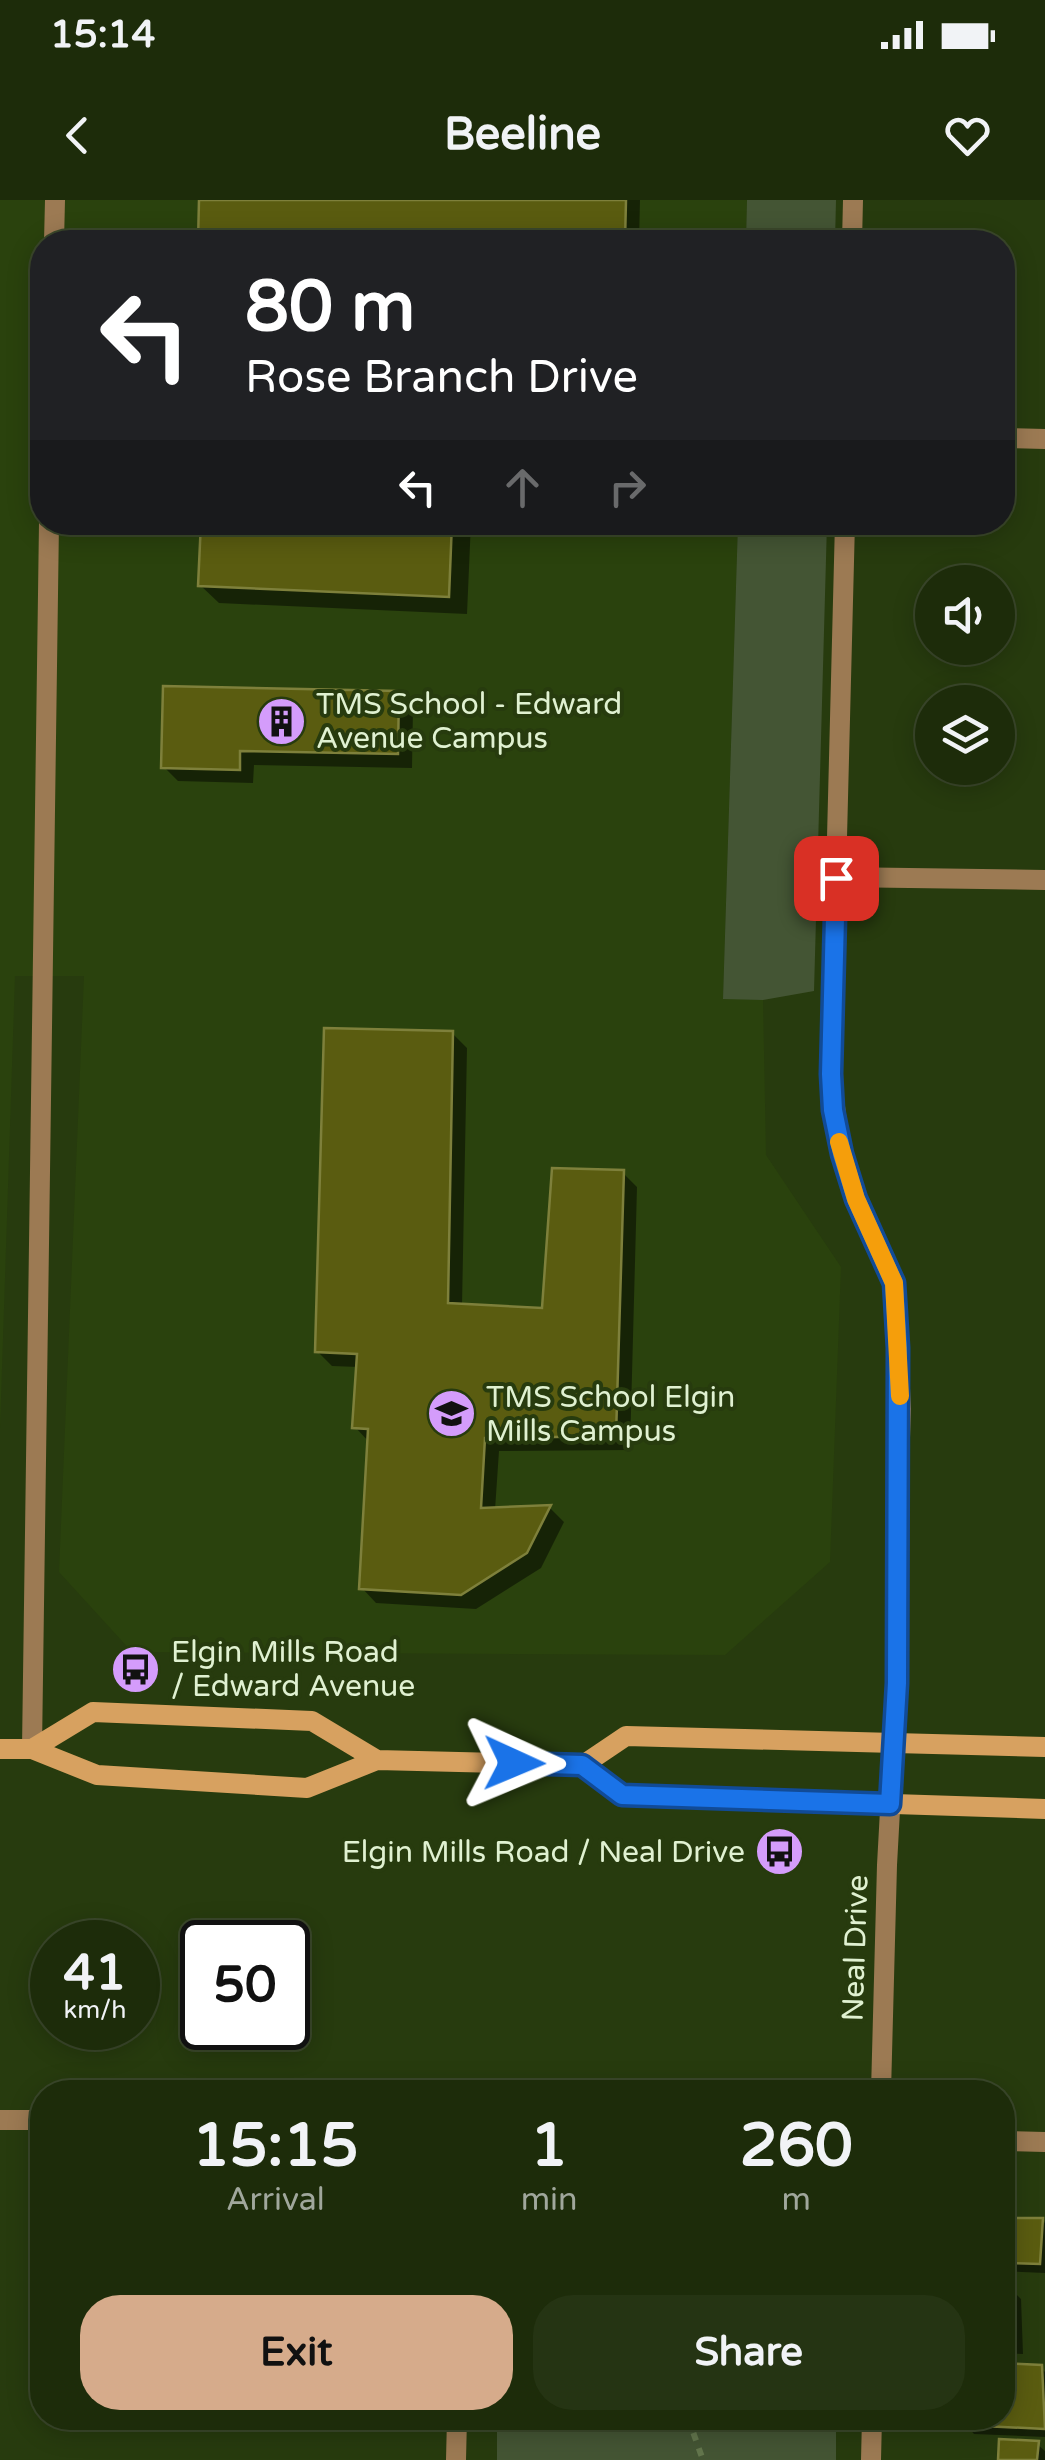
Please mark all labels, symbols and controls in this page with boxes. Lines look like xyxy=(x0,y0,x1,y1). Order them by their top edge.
text: 15:14 xyxy=(50,12,155,58)
icon: back xyxy=(50,108,105,163)
text: Beeline xyxy=(444,108,601,162)
icon: heart xyxy=(940,108,995,163)
text: 80 m xyxy=(245,266,415,350)
icon: left xyxy=(80,270,210,400)
text: Rose Branch Drive xyxy=(245,351,638,405)
icon: left xyxy=(390,460,445,515)
icon: ahead xyxy=(495,460,550,515)
icon: right xyxy=(600,460,655,515)
map controls xyxy=(915,565,1015,785)
button: sound xyxy=(915,565,1015,665)
button: layers xyxy=(915,685,1015,785)
place label: TMS School - Edward Avenue Campus xyxy=(316,686,622,757)
building icon: TMS School - Edward Avenue Campus xyxy=(255,695,307,747)
pin xyxy=(794,836,879,921)
icon: arrive xyxy=(809,851,864,906)
place label: TMS School Elgin Mills Campus xyxy=(486,1379,735,1450)
school or university icon: TMS School Elgin Mills Campus xyxy=(425,1388,477,1440)
place label: Elgin Mills Road / Edward Avenue xyxy=(171,1634,415,1705)
bus stop icon: Elgin Mills Road / Edward Avenue xyxy=(110,1643,162,1695)
position arrow xyxy=(462,1711,566,1815)
bus stop icon: Elgin Mills Road / Neal Drive xyxy=(754,1826,806,1878)
place label: Elgin Mills Road / Neal Drive xyxy=(342,1834,745,1871)
street label: Neal Drive xyxy=(834,1874,877,2022)
speed limit sign: 50 xyxy=(180,1920,310,2050)
text: 41 xyxy=(64,1943,126,2003)
text: km/h xyxy=(64,1995,126,2025)
text: 15:15 xyxy=(192,2110,359,2182)
text: 1 xyxy=(530,2110,568,2182)
text: 260 xyxy=(740,2110,853,2182)
text: Arrival xyxy=(226,2181,325,2219)
text: min xyxy=(521,2181,578,2219)
text: m xyxy=(782,2181,811,2219)
button: Exit xyxy=(80,2295,513,2410)
button: Share xyxy=(533,2295,965,2410)

